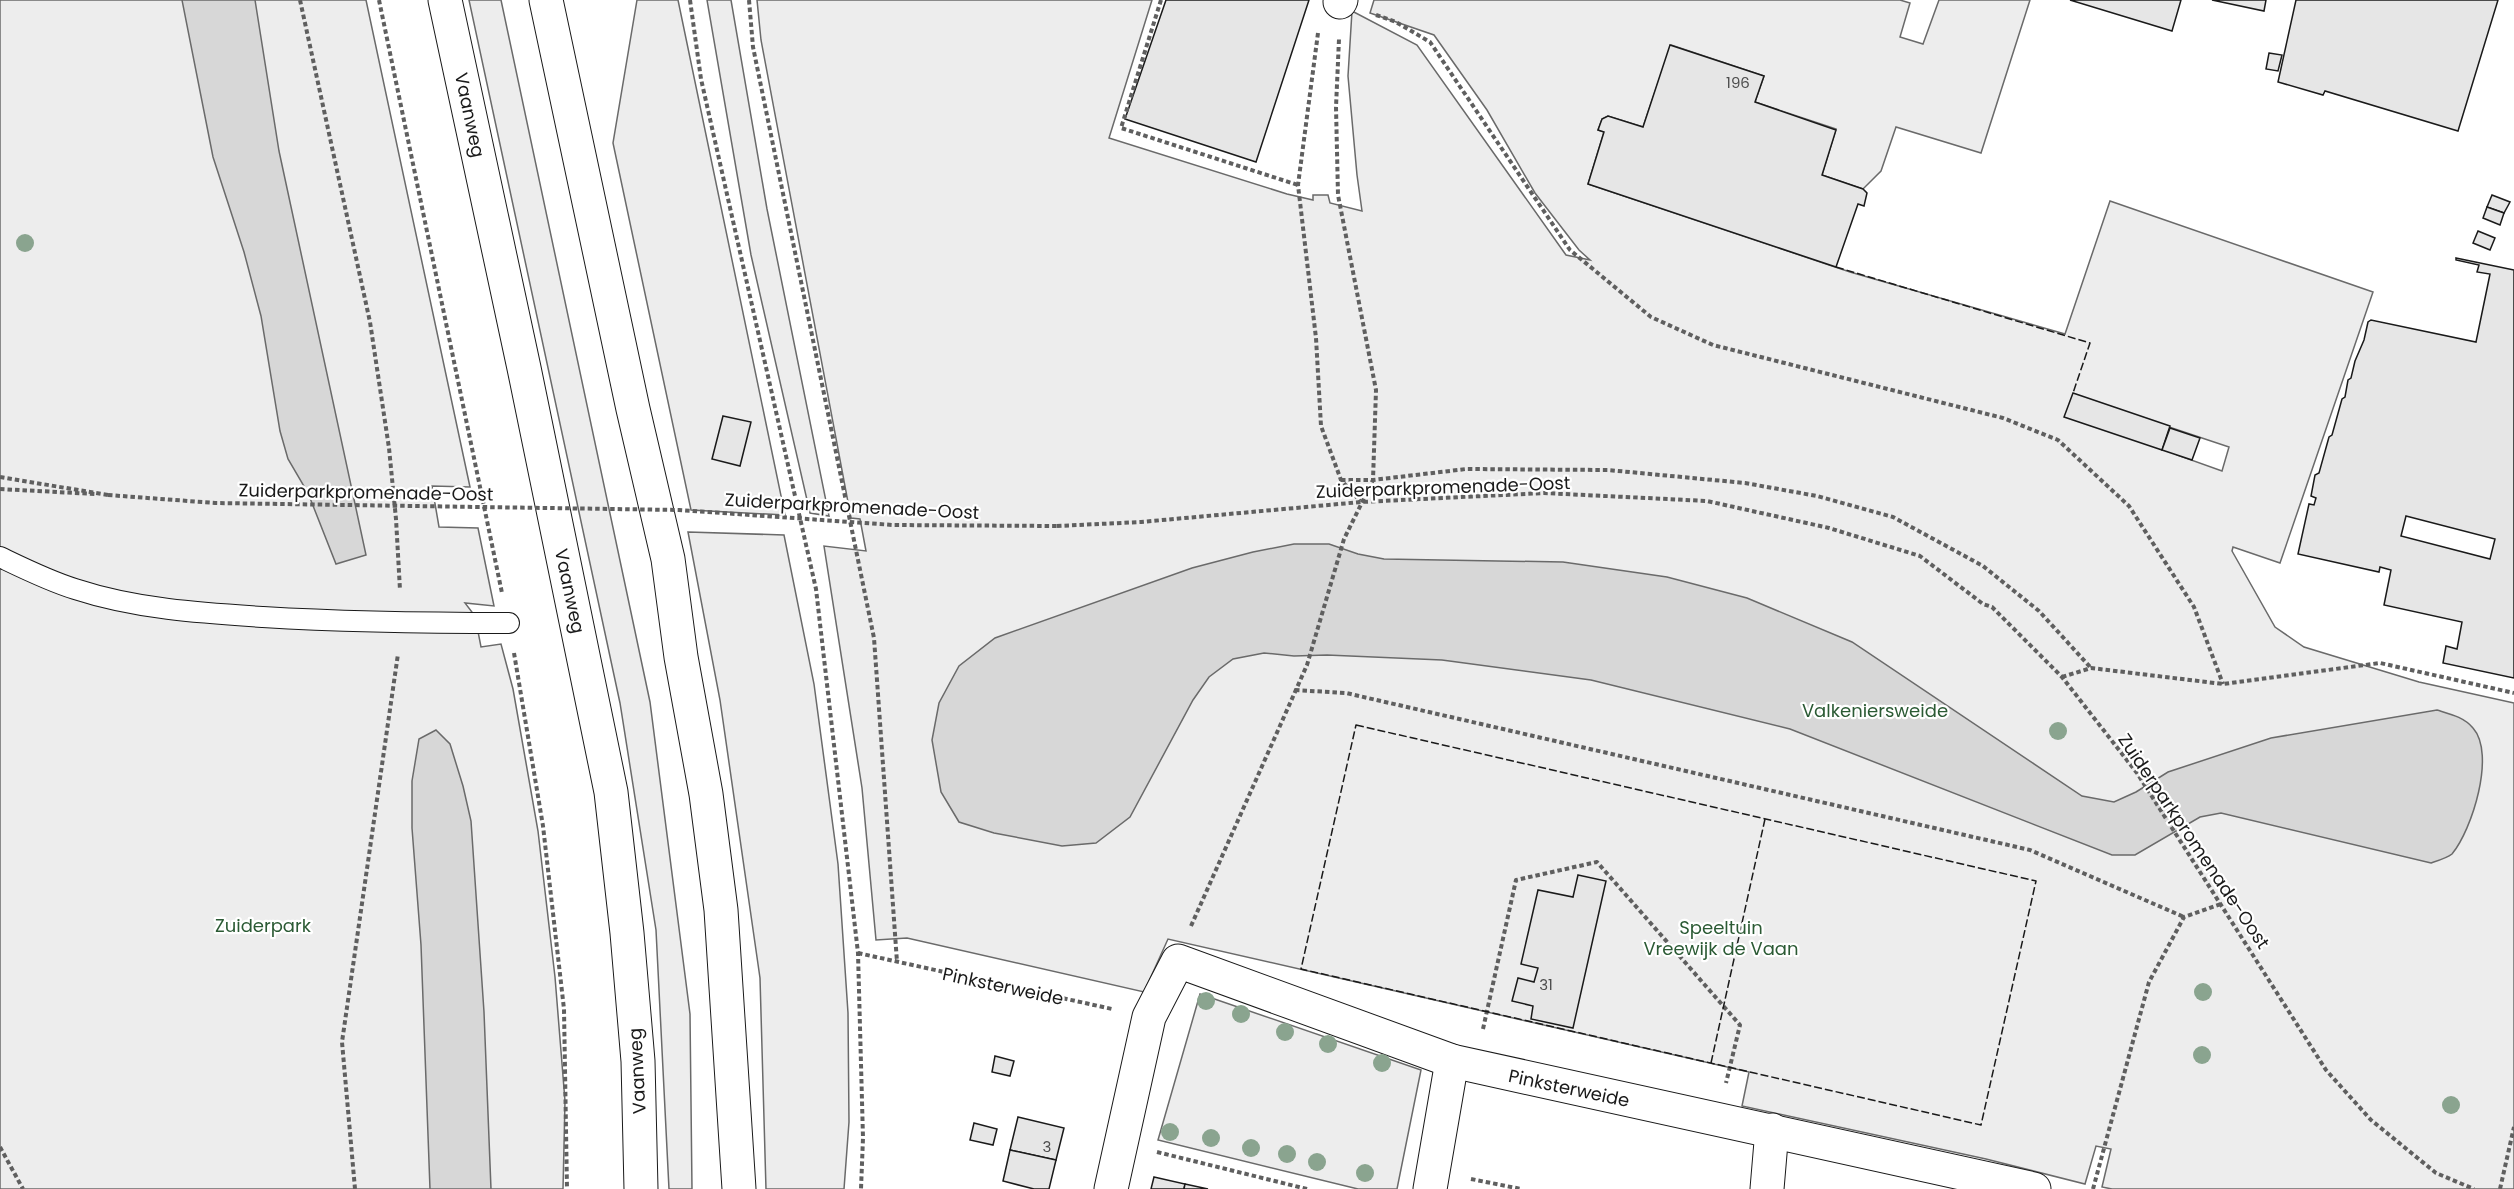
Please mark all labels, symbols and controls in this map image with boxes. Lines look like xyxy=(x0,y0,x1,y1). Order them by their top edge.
street label: Vaanweg xyxy=(449,70,491,160)
house number: 196 xyxy=(1726,72,1750,93)
street label: Zuiderparkpromenade-Oost xyxy=(1315,470,1571,504)
street label: Zuiderparkpromenade-Oost xyxy=(238,477,494,507)
street label: Zuiderparkpromenade-Oost xyxy=(724,487,980,525)
street label: Vaanweg xyxy=(549,546,591,636)
park label: Valkeniersweide xyxy=(1802,698,1948,723)
street label: Zuiderparkpromenade-Oost xyxy=(2112,728,2276,954)
park label: Zuiderpark xyxy=(215,913,312,938)
park label: Speeltuin Vreewijk de Vaan xyxy=(1643,915,1799,961)
street label: Pinksterweide xyxy=(940,961,1066,1011)
house number: 31 xyxy=(1539,974,1553,995)
street label: Vaanweg xyxy=(622,1027,652,1115)
street label: Pinksterweide xyxy=(1506,1063,1632,1113)
house number: 3 xyxy=(1043,1136,1051,1157)

